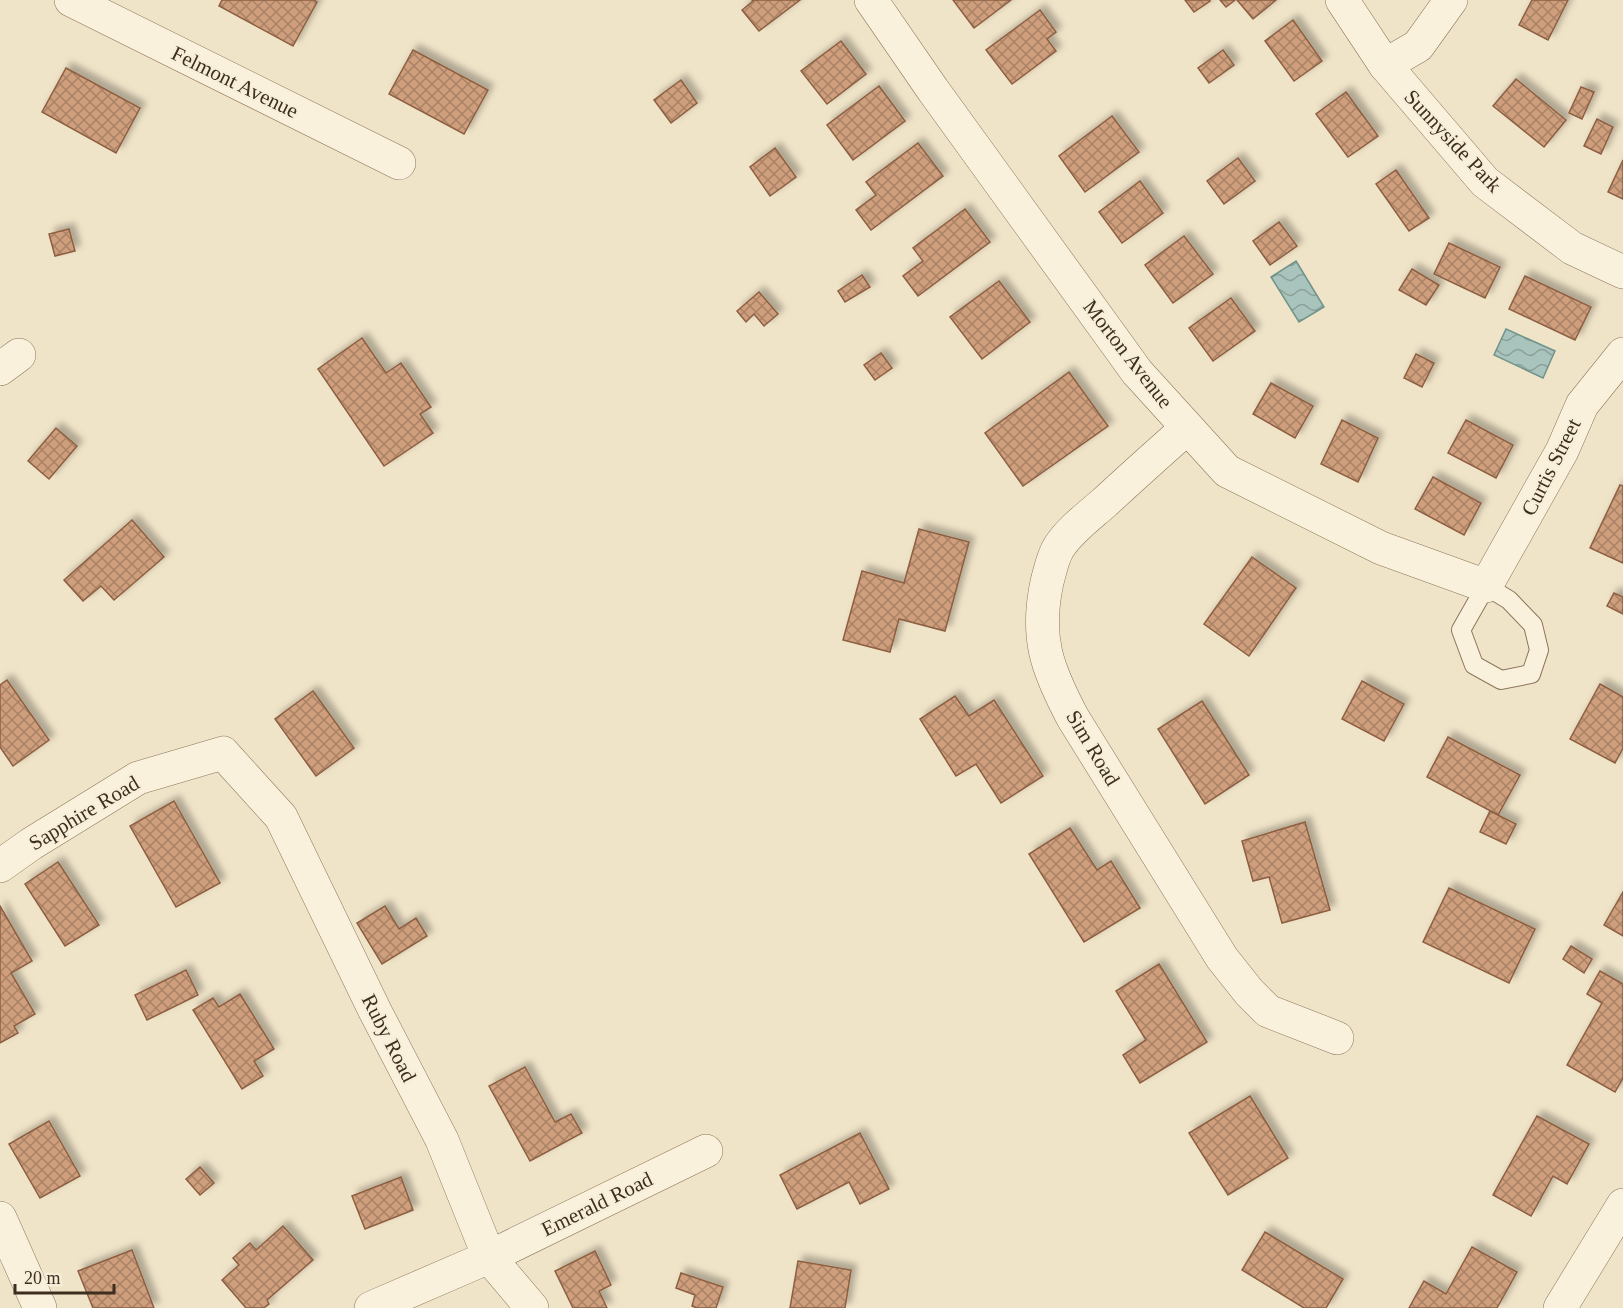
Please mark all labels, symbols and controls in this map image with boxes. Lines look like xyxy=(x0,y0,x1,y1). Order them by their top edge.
street label: Felmont Avenue xyxy=(168,41,302,123)
street label: Sunnyside Park xyxy=(1399,85,1507,198)
street label: Morton Avenue xyxy=(1078,295,1178,413)
street label: Curtis Street xyxy=(1516,414,1586,519)
street label: Sim Road xyxy=(1061,706,1125,790)
street label: Sapphire Road xyxy=(25,770,144,855)
street label: Ruby Road xyxy=(357,990,422,1086)
street label: Emerald Road xyxy=(537,1167,657,1241)
scale bar xyxy=(15,1257,114,1295)
text: 20 m xyxy=(24,1268,61,1288)

